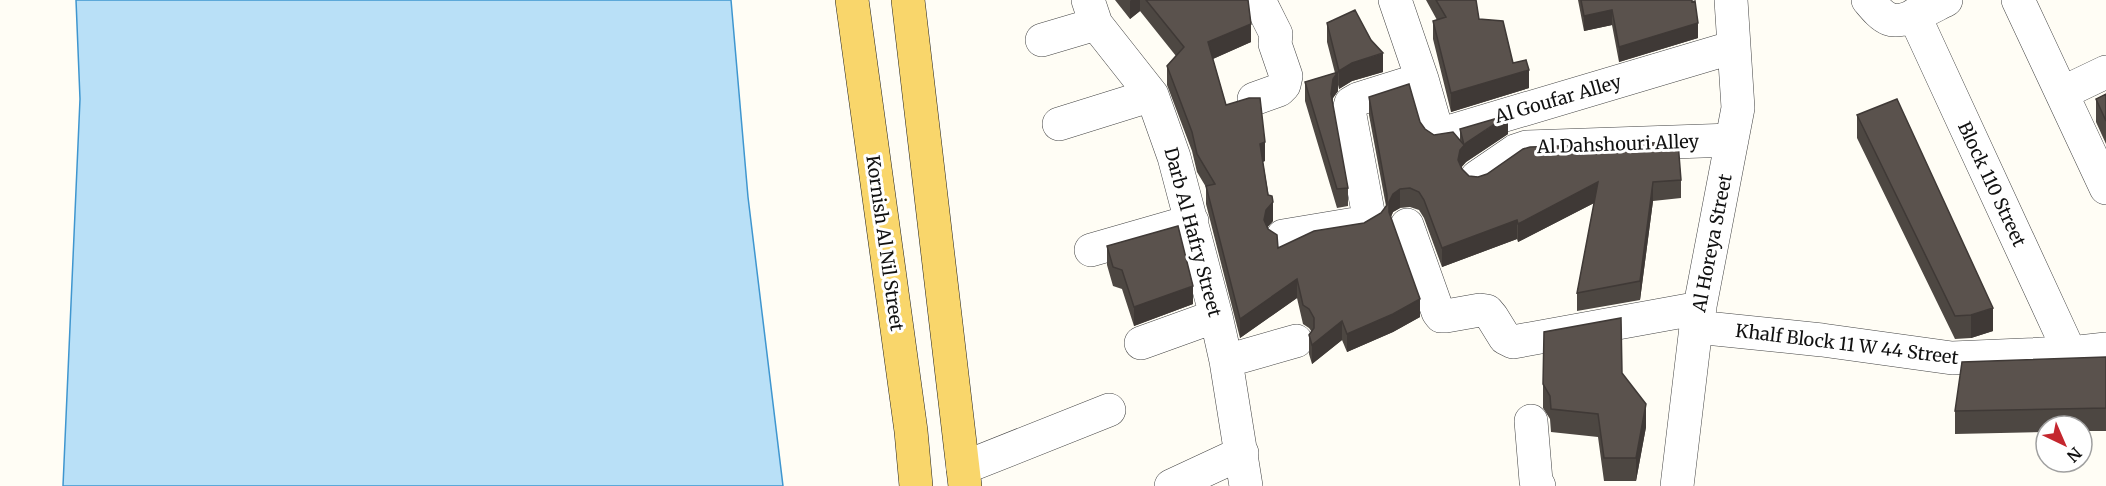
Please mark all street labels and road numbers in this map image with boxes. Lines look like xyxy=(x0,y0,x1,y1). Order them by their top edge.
street label: Al Goufar Alley xyxy=(1491,70,1625,128)
street label: Block 110 Street xyxy=(1953,118,2031,250)
street label: Al Dahshouri Alley xyxy=(1536,130,1700,158)
street label: Darb Al Hafry Street xyxy=(1159,145,1227,319)
street label: Kornish Al Nil Street xyxy=(861,154,909,332)
street label: Al Horeya Street xyxy=(1687,172,1737,315)
street label: Khalf Block 11 W 44 Street xyxy=(1734,319,1960,369)

